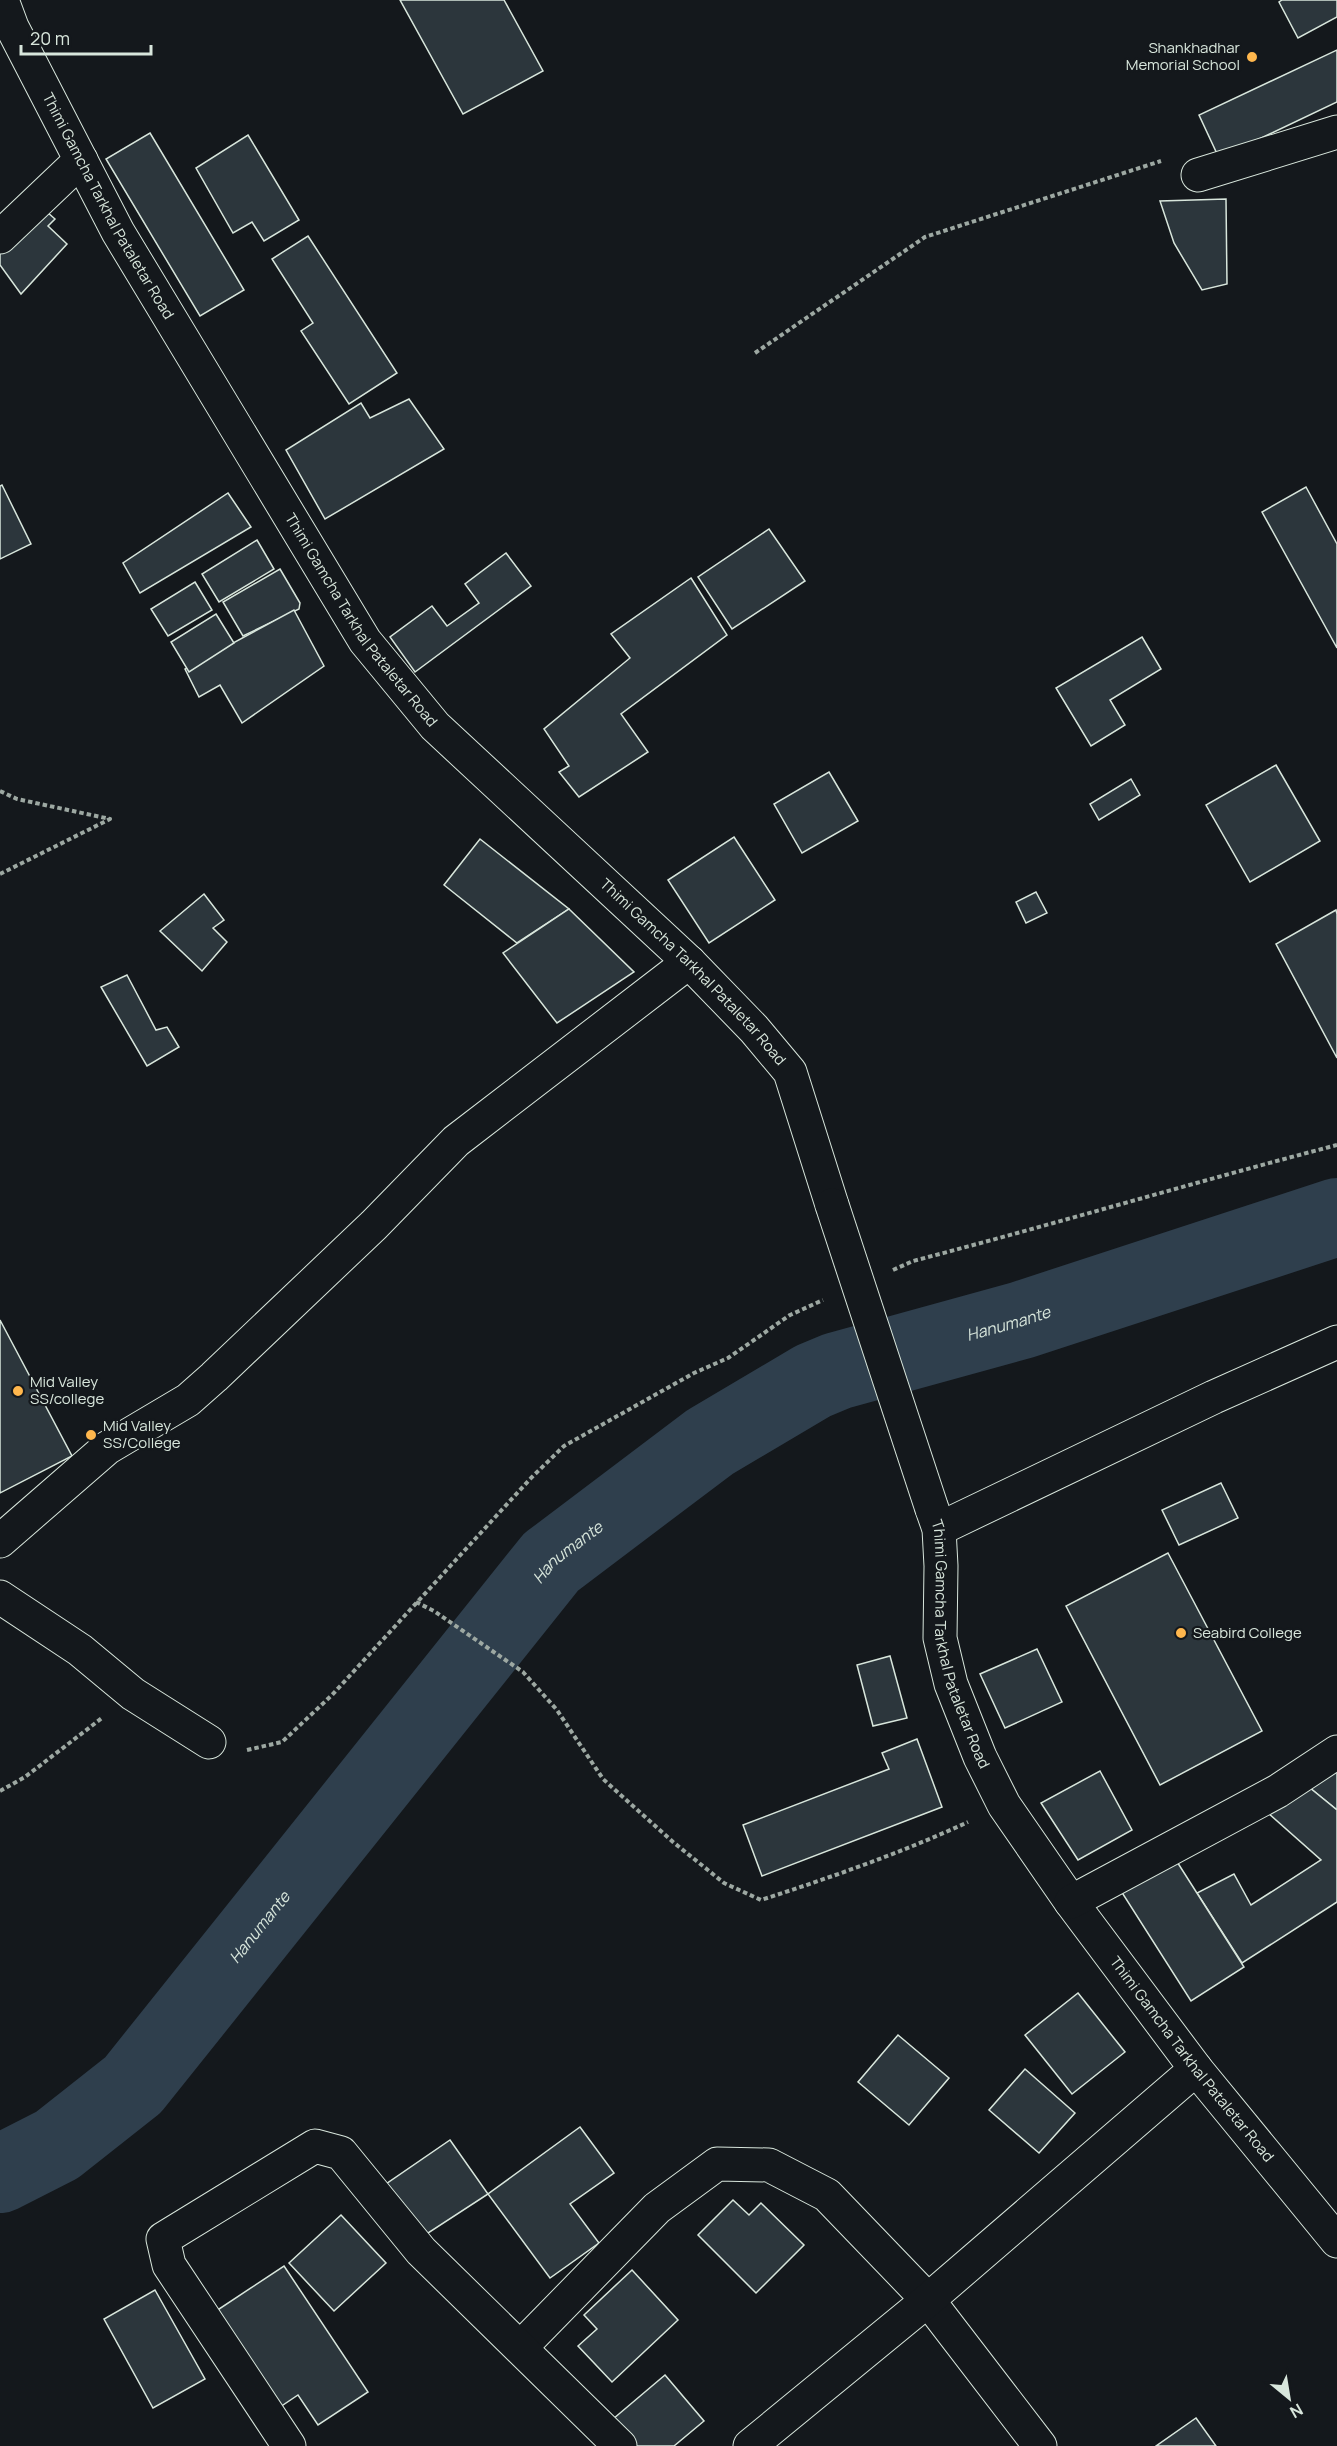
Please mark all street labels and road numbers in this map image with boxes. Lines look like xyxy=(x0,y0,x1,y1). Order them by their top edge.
street label: Thimi Gamcha Tarkhal Pataletar Road xyxy=(38,89,179,323)
street label: Thimi Gamcha Tarkhal Pataletar Road xyxy=(280,509,442,731)
street label: Thimi Gamcha Tarkhal Pataletar Road xyxy=(596,874,791,1069)
street label: Thimi Gamcha Tarkhal Pataletar Road xyxy=(927,1517,995,1772)
street label: Thimi Gamcha Tarkhal Pataletar Road xyxy=(1105,1952,1279,2166)

